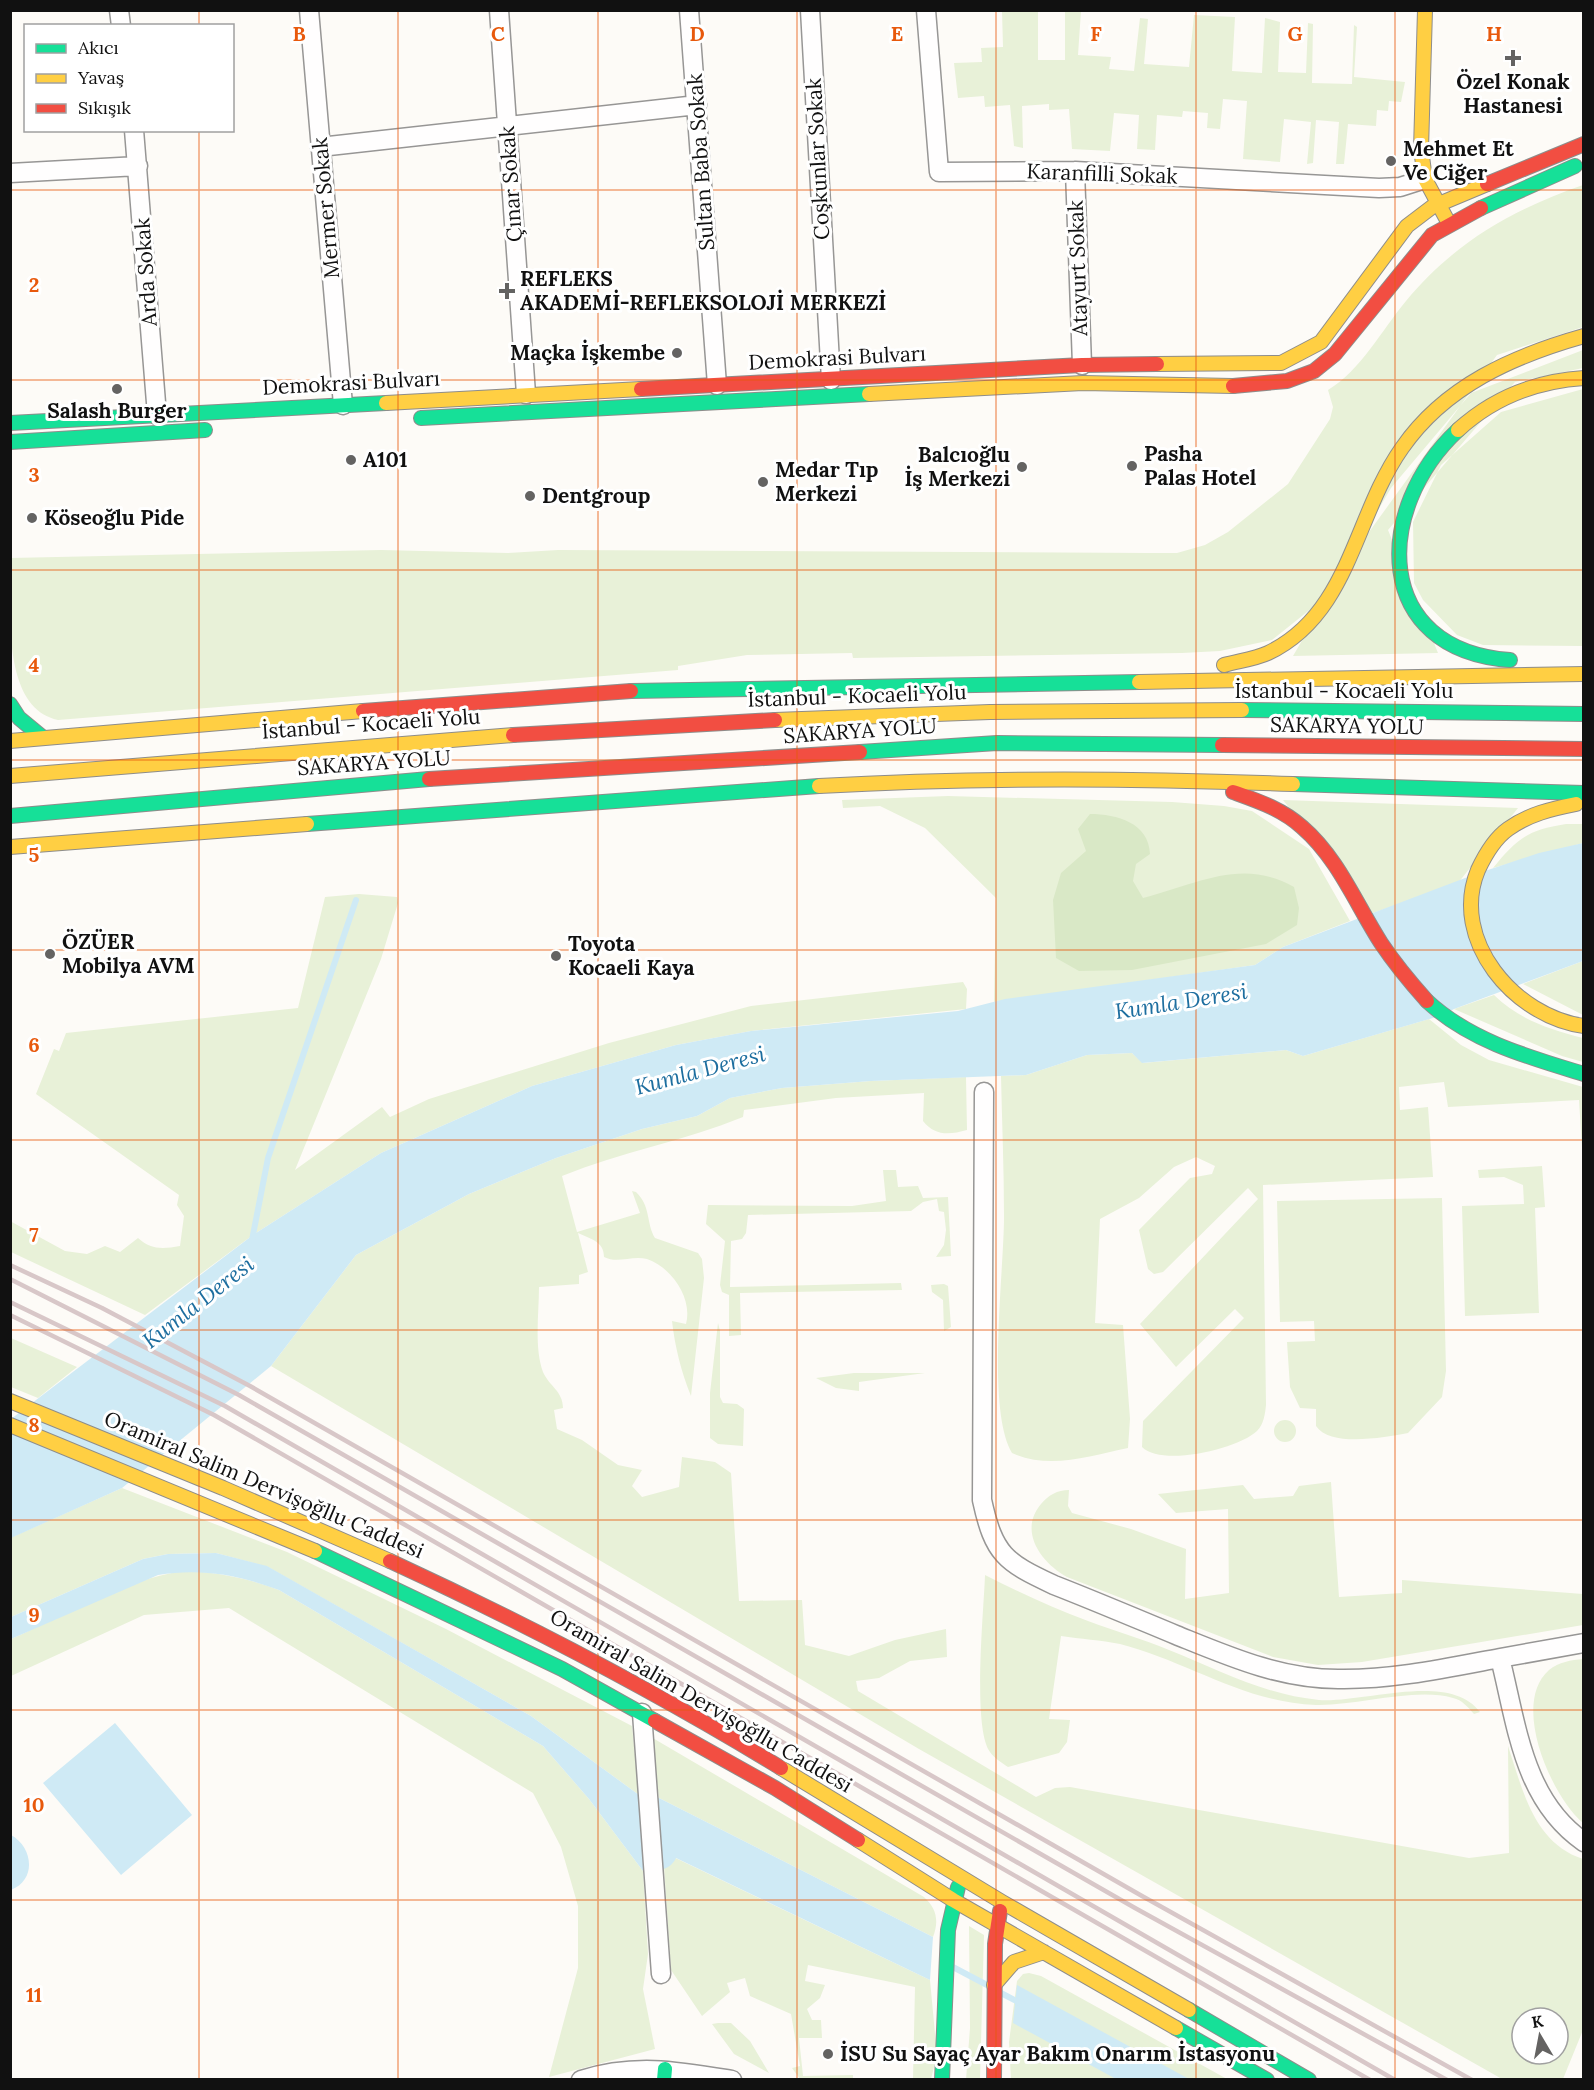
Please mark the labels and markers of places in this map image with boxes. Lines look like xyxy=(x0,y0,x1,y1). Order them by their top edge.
marker: Özel Konak Hastanesi xyxy=(1504,49,1522,67)
place label: Özel Konak Hastanesi xyxy=(1456,68,1570,119)
place label: Mehmet Et Ve Ciğer xyxy=(1403,135,1514,186)
marker: Mehmet Et Ve Ciğer xyxy=(1384,154,1398,168)
place label: REFLEKS AKADEMİ-REFLEKSOLOJİ MERKEZİ xyxy=(520,265,886,316)
marker: REFLEKS AKADEMİ-REFLEKSOLOJİ MERKEZİ xyxy=(498,282,516,300)
place label: Maçka İşkembe xyxy=(510,339,665,366)
marker: Maçka İşkembe xyxy=(670,346,684,360)
marker: Salash Burger xyxy=(110,382,124,396)
place label: Salash Burger xyxy=(47,397,187,424)
place label: Pasha Palas Hotel xyxy=(1144,440,1257,491)
place label: Balcıoğlu İş Merkezi xyxy=(904,441,1010,492)
place label: A101 xyxy=(363,446,407,473)
marker: A101 xyxy=(344,453,358,467)
place label: Medar Tıp Merkezi xyxy=(775,456,878,507)
marker: Pasha Palas Hotel xyxy=(1125,459,1139,473)
marker: Balcıoğlu İş Merkezi xyxy=(1015,460,1029,474)
marker: Medar Tıp Merkezi xyxy=(756,475,770,489)
place label: Dentgroup xyxy=(542,482,650,509)
marker: Dentgroup xyxy=(523,489,537,503)
place label: Köseoğlu Pide xyxy=(44,504,184,531)
marker: Köseoğlu Pide xyxy=(25,511,39,525)
place label: ÖZÜER Mobilya AVM xyxy=(62,928,195,979)
place label: Toyota Kocaeli Kaya xyxy=(568,930,694,981)
marker: ÖZÜER Mobilya AVM xyxy=(43,947,57,961)
marker: Toyota Kocaeli Kaya xyxy=(549,949,563,963)
place label: İSU Su Sayaç Ayar Bakım Onarım İstasyonu xyxy=(840,2040,1275,2067)
marker: İSU Su Sayaç Ayar Bakım Onarım İstasyonu xyxy=(821,2047,835,2061)

